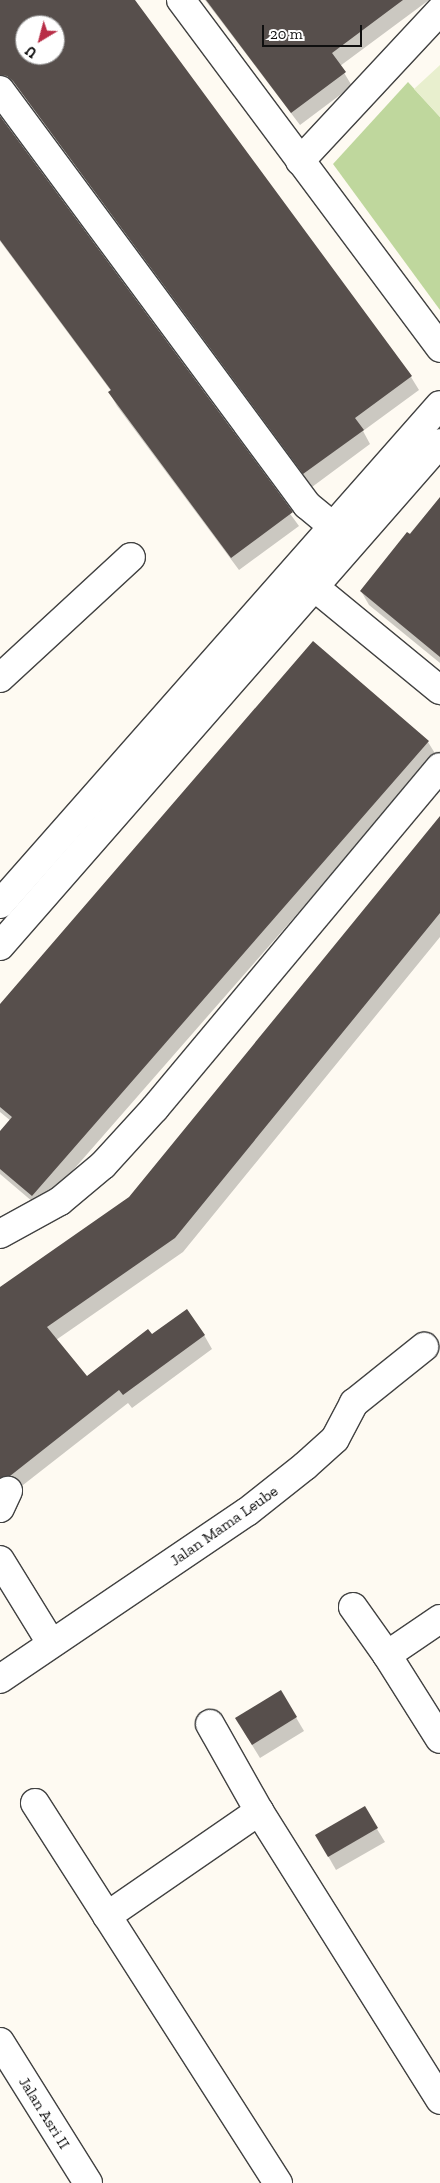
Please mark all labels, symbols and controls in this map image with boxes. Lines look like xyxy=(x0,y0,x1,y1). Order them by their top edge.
north arrow xyxy=(15,15,65,65)
scale bar xyxy=(265,15,365,47)
text: 20 m xyxy=(270,25,303,43)
text: U xyxy=(22,42,40,61)
street label: Jalan Mama Leube xyxy=(166,1482,282,1570)
street label: Jalan Asri II xyxy=(14,2073,74,2153)

